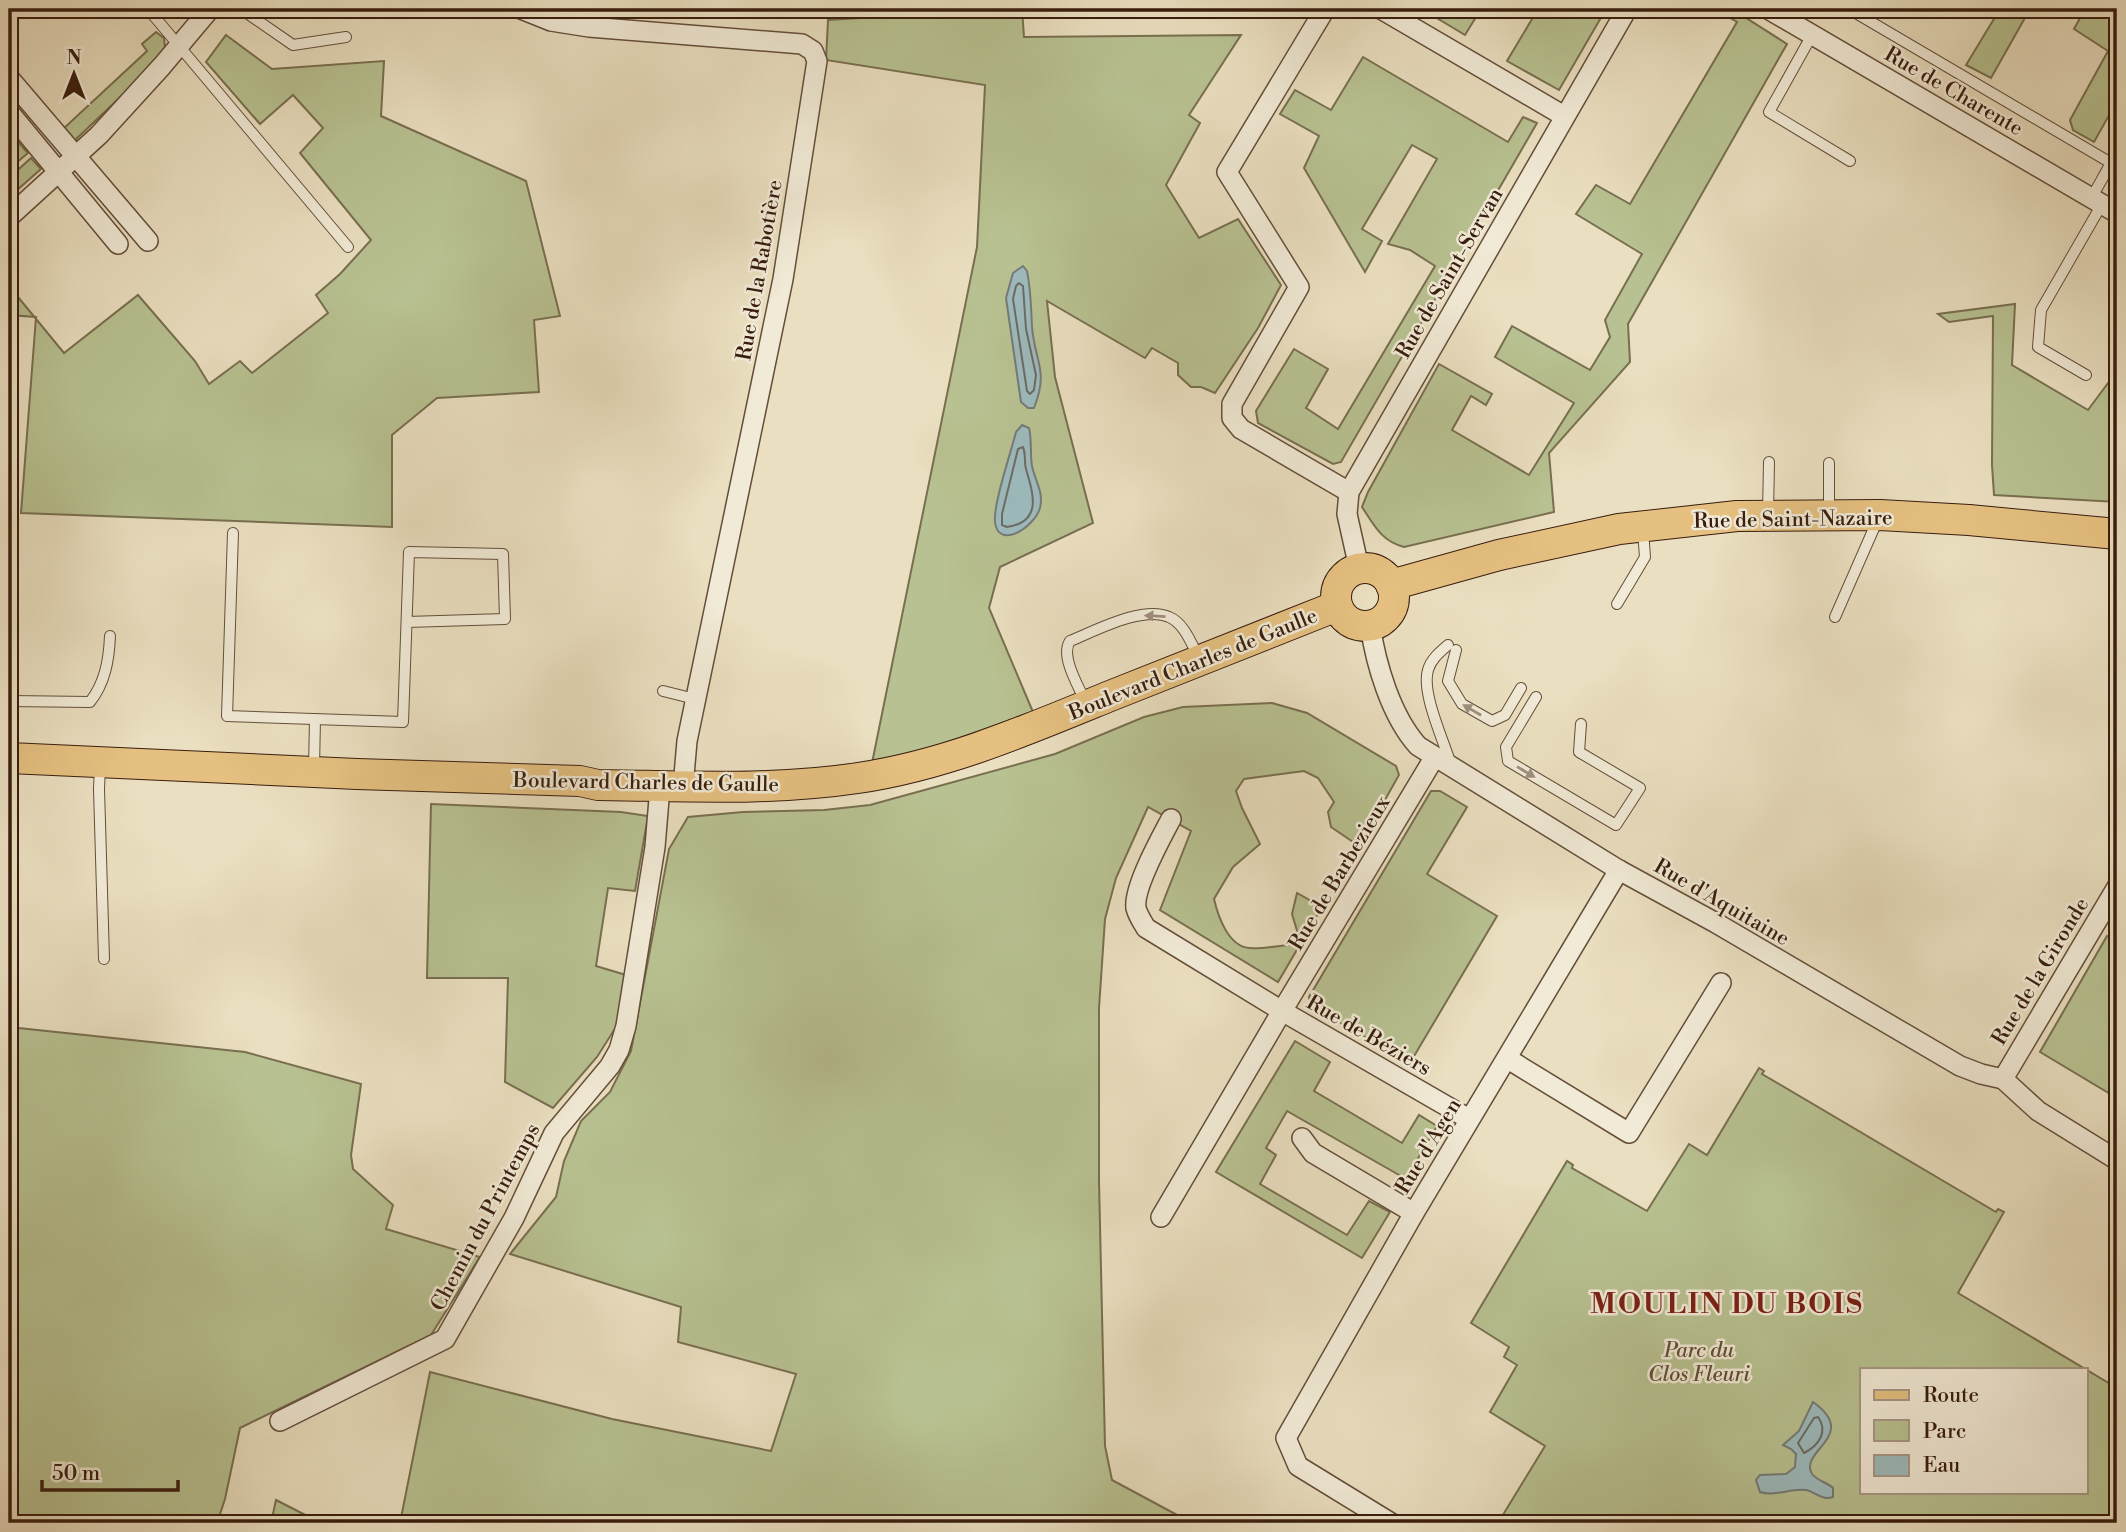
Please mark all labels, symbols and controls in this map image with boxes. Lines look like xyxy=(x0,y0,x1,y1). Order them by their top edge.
north arrow xyxy=(38,38,108,108)
street label: Rue de Charente xyxy=(1880,42,2027,142)
text: N xyxy=(66,46,82,70)
street label: Rue de la Rabotière xyxy=(731,178,789,363)
street label: Rue de Saint-Servan xyxy=(1390,183,1510,363)
street label: Rue de Saint-Nazaire xyxy=(1693,505,1893,535)
street label: Boulevard Charles de Gaulle xyxy=(1064,603,1322,727)
one-way arrow xyxy=(1143,610,1165,621)
one-way arrow xyxy=(1463,704,1482,716)
one-way arrow xyxy=(1516,765,1535,778)
street label: Boulevard Charles de Gaulle xyxy=(512,768,779,798)
street label: Rue de Barbezieux xyxy=(1284,791,1396,955)
street label: Rue d'Aquitaine xyxy=(1649,854,1794,952)
street label: Rue de la Gironde xyxy=(1987,893,2095,1050)
street label: Rue de Béziers xyxy=(1302,990,1435,1082)
street label: Rue d'Agen xyxy=(1390,1094,1468,1199)
street label: Chemin du Printemps xyxy=(425,1119,546,1316)
district label: MOULIN DU BOIS xyxy=(1590,1287,1864,1322)
park label: Parc du Clos Fleuri xyxy=(1648,1338,1751,1388)
legend xyxy=(1860,1368,2088,1494)
text: Route xyxy=(1923,1383,1979,1409)
text: Parc xyxy=(1923,1419,1966,1445)
scale bar xyxy=(42,1448,178,1492)
text: Eau xyxy=(1923,1453,1960,1479)
text: 50 m xyxy=(52,1461,100,1487)

